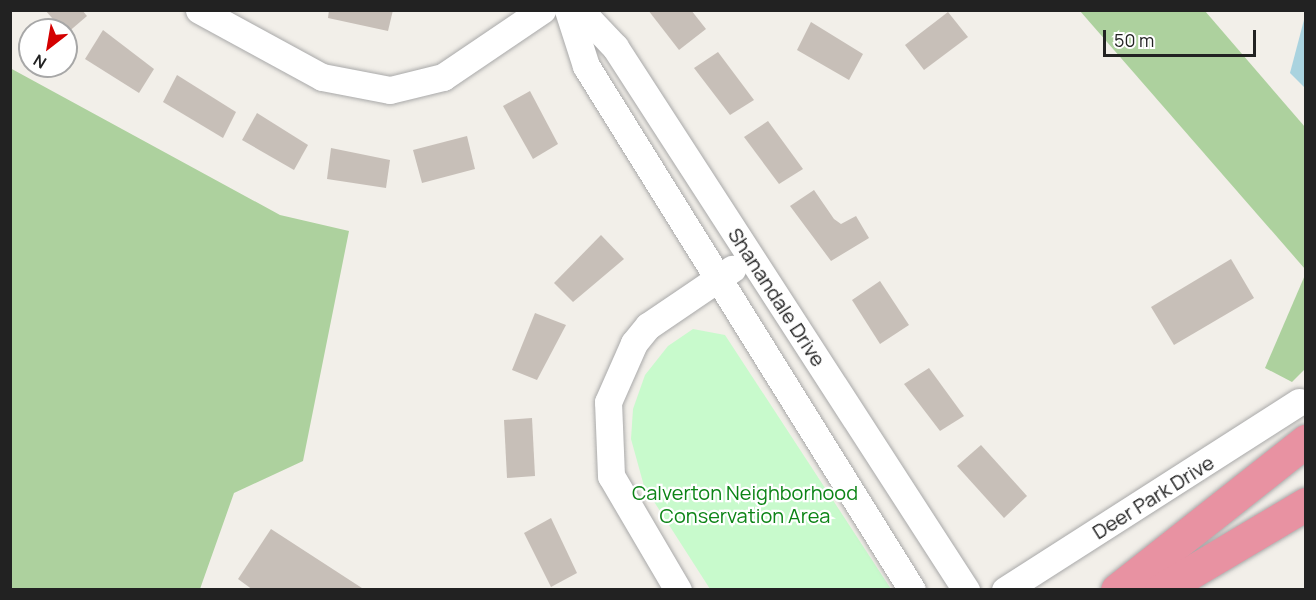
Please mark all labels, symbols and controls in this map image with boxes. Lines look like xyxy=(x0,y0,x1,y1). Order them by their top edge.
north arrow xyxy=(18,18,78,78)
scale bar xyxy=(1106,18,1259,56)
text: 50 m xyxy=(1114,28,1154,52)
text: N xyxy=(29,49,50,74)
street label: Shanandale Drive xyxy=(723,223,831,371)
street label: Deer Park Drive xyxy=(1088,450,1218,544)
park label: Calverton Neighborhood Conservation Area xyxy=(632,481,858,528)

